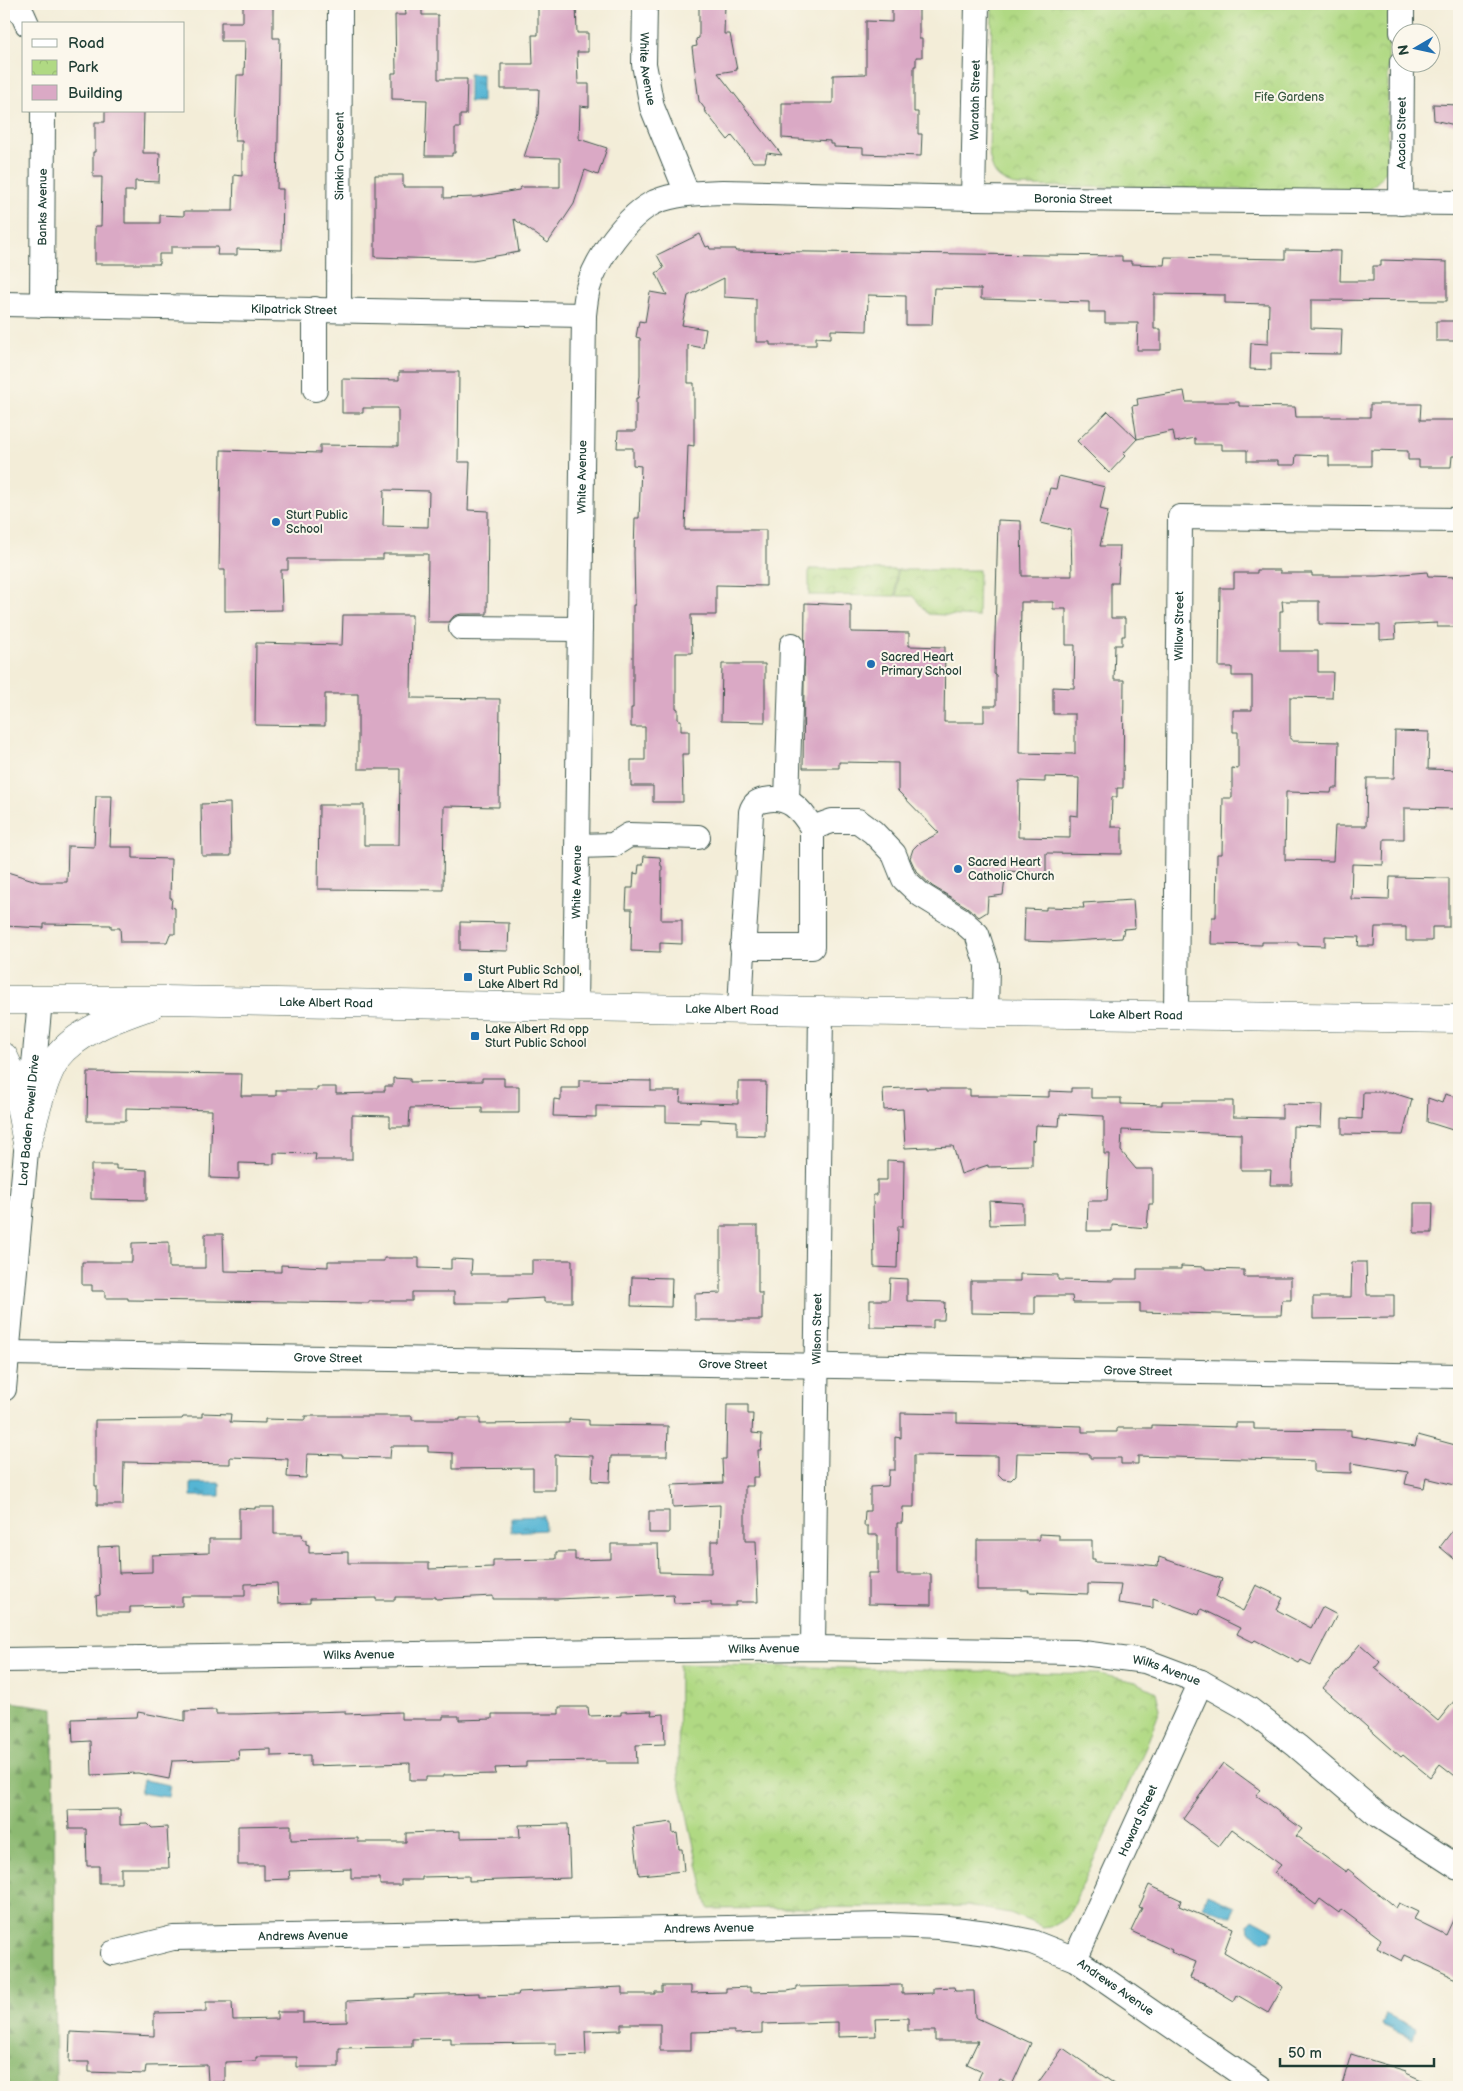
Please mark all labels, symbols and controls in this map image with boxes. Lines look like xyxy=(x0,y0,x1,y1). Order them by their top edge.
legend xyxy=(22,22,185,112)
north arrow xyxy=(1390,22,1440,72)
street label: White Avenue xyxy=(636,32,659,107)
text: Road xyxy=(68,34,104,53)
text: N xyxy=(1394,43,1413,56)
text: Park xyxy=(68,58,99,77)
street label: Waratah Street xyxy=(967,59,984,141)
text: Building xyxy=(68,84,123,103)
park label: Fife Gardens xyxy=(1254,90,1324,105)
street label: Acacia Street xyxy=(1394,96,1410,169)
street label: Simkin Crescent xyxy=(332,111,348,200)
street label: Banks Avenue xyxy=(35,168,51,246)
street label: Boronia Street xyxy=(1034,192,1113,207)
street label: Kilpatrick Street xyxy=(251,302,337,318)
street label: White Avenue xyxy=(574,440,590,514)
place label: Sturt Public School xyxy=(286,508,348,537)
marker: Sturt Public School xyxy=(270,516,282,528)
street label: Willow Street xyxy=(1172,591,1187,661)
place label: Sacred Heart Primary School xyxy=(881,650,962,679)
marker: Sacred Heart Primary School xyxy=(865,658,877,670)
street label: White Avenue xyxy=(569,845,585,919)
place label: Sacred Heart Catholic Church xyxy=(968,855,1055,884)
marker: Sacred Heart Catholic Church xyxy=(952,863,964,875)
place label: Sturt Public School, Lake Albert Rd xyxy=(478,963,582,992)
marker: Sturt Public School, Lake Albert Rd xyxy=(462,971,474,983)
street label: Lake Albert Road xyxy=(279,995,373,1011)
street label: Lake Albert Road xyxy=(685,1002,779,1018)
street label: Lake Albert Road xyxy=(1089,1007,1183,1024)
place label: Lake Albert Rd opp Sturt Public School xyxy=(485,1022,589,1051)
marker: Lake Albert Rd opp Sturt Public School xyxy=(469,1030,481,1042)
street label: Lord Baden Powell Drive xyxy=(16,1054,43,1187)
street label: Wilson Street xyxy=(810,1293,825,1365)
street label: Grove Street xyxy=(294,1351,363,1367)
street label: Grove Street xyxy=(698,1357,768,1373)
street label: Grove Street xyxy=(1103,1363,1173,1379)
street label: Wilks Avenue xyxy=(728,1641,800,1657)
street label: Wilks Avenue xyxy=(323,1647,395,1663)
street label: Wilks Avenue xyxy=(1132,1652,1203,1689)
street label: Howard Street xyxy=(1116,1782,1161,1859)
street label: Andrews Avenue xyxy=(664,1920,754,1937)
street label: Andrews Avenue xyxy=(258,1928,348,1944)
street label: Andrews Avenue xyxy=(1074,1956,1157,2019)
scale bar xyxy=(1280,2036,1434,2068)
text: 50 m xyxy=(1288,2044,1322,2063)

